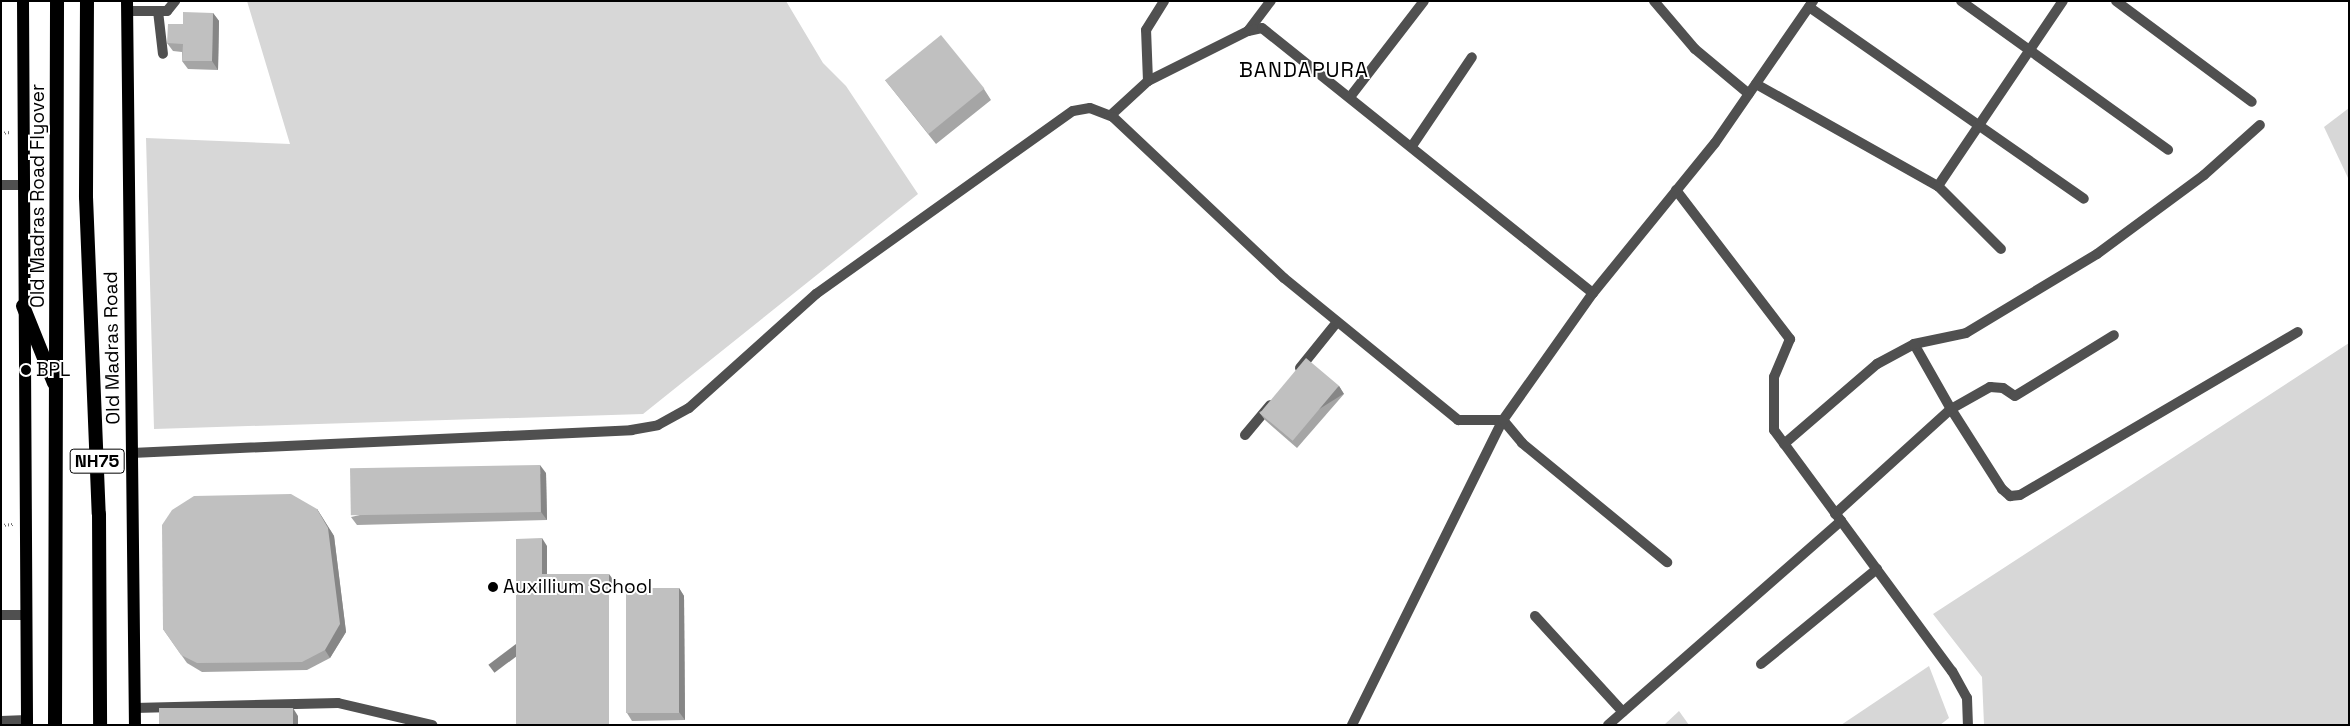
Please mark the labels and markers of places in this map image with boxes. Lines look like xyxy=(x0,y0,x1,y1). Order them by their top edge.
place label: BPL xyxy=(36,359,70,381)
marker: BPL xyxy=(20,364,32,376)
place label: Auxillium School xyxy=(503,576,652,598)
marker: Auxillium School xyxy=(487,581,499,593)

